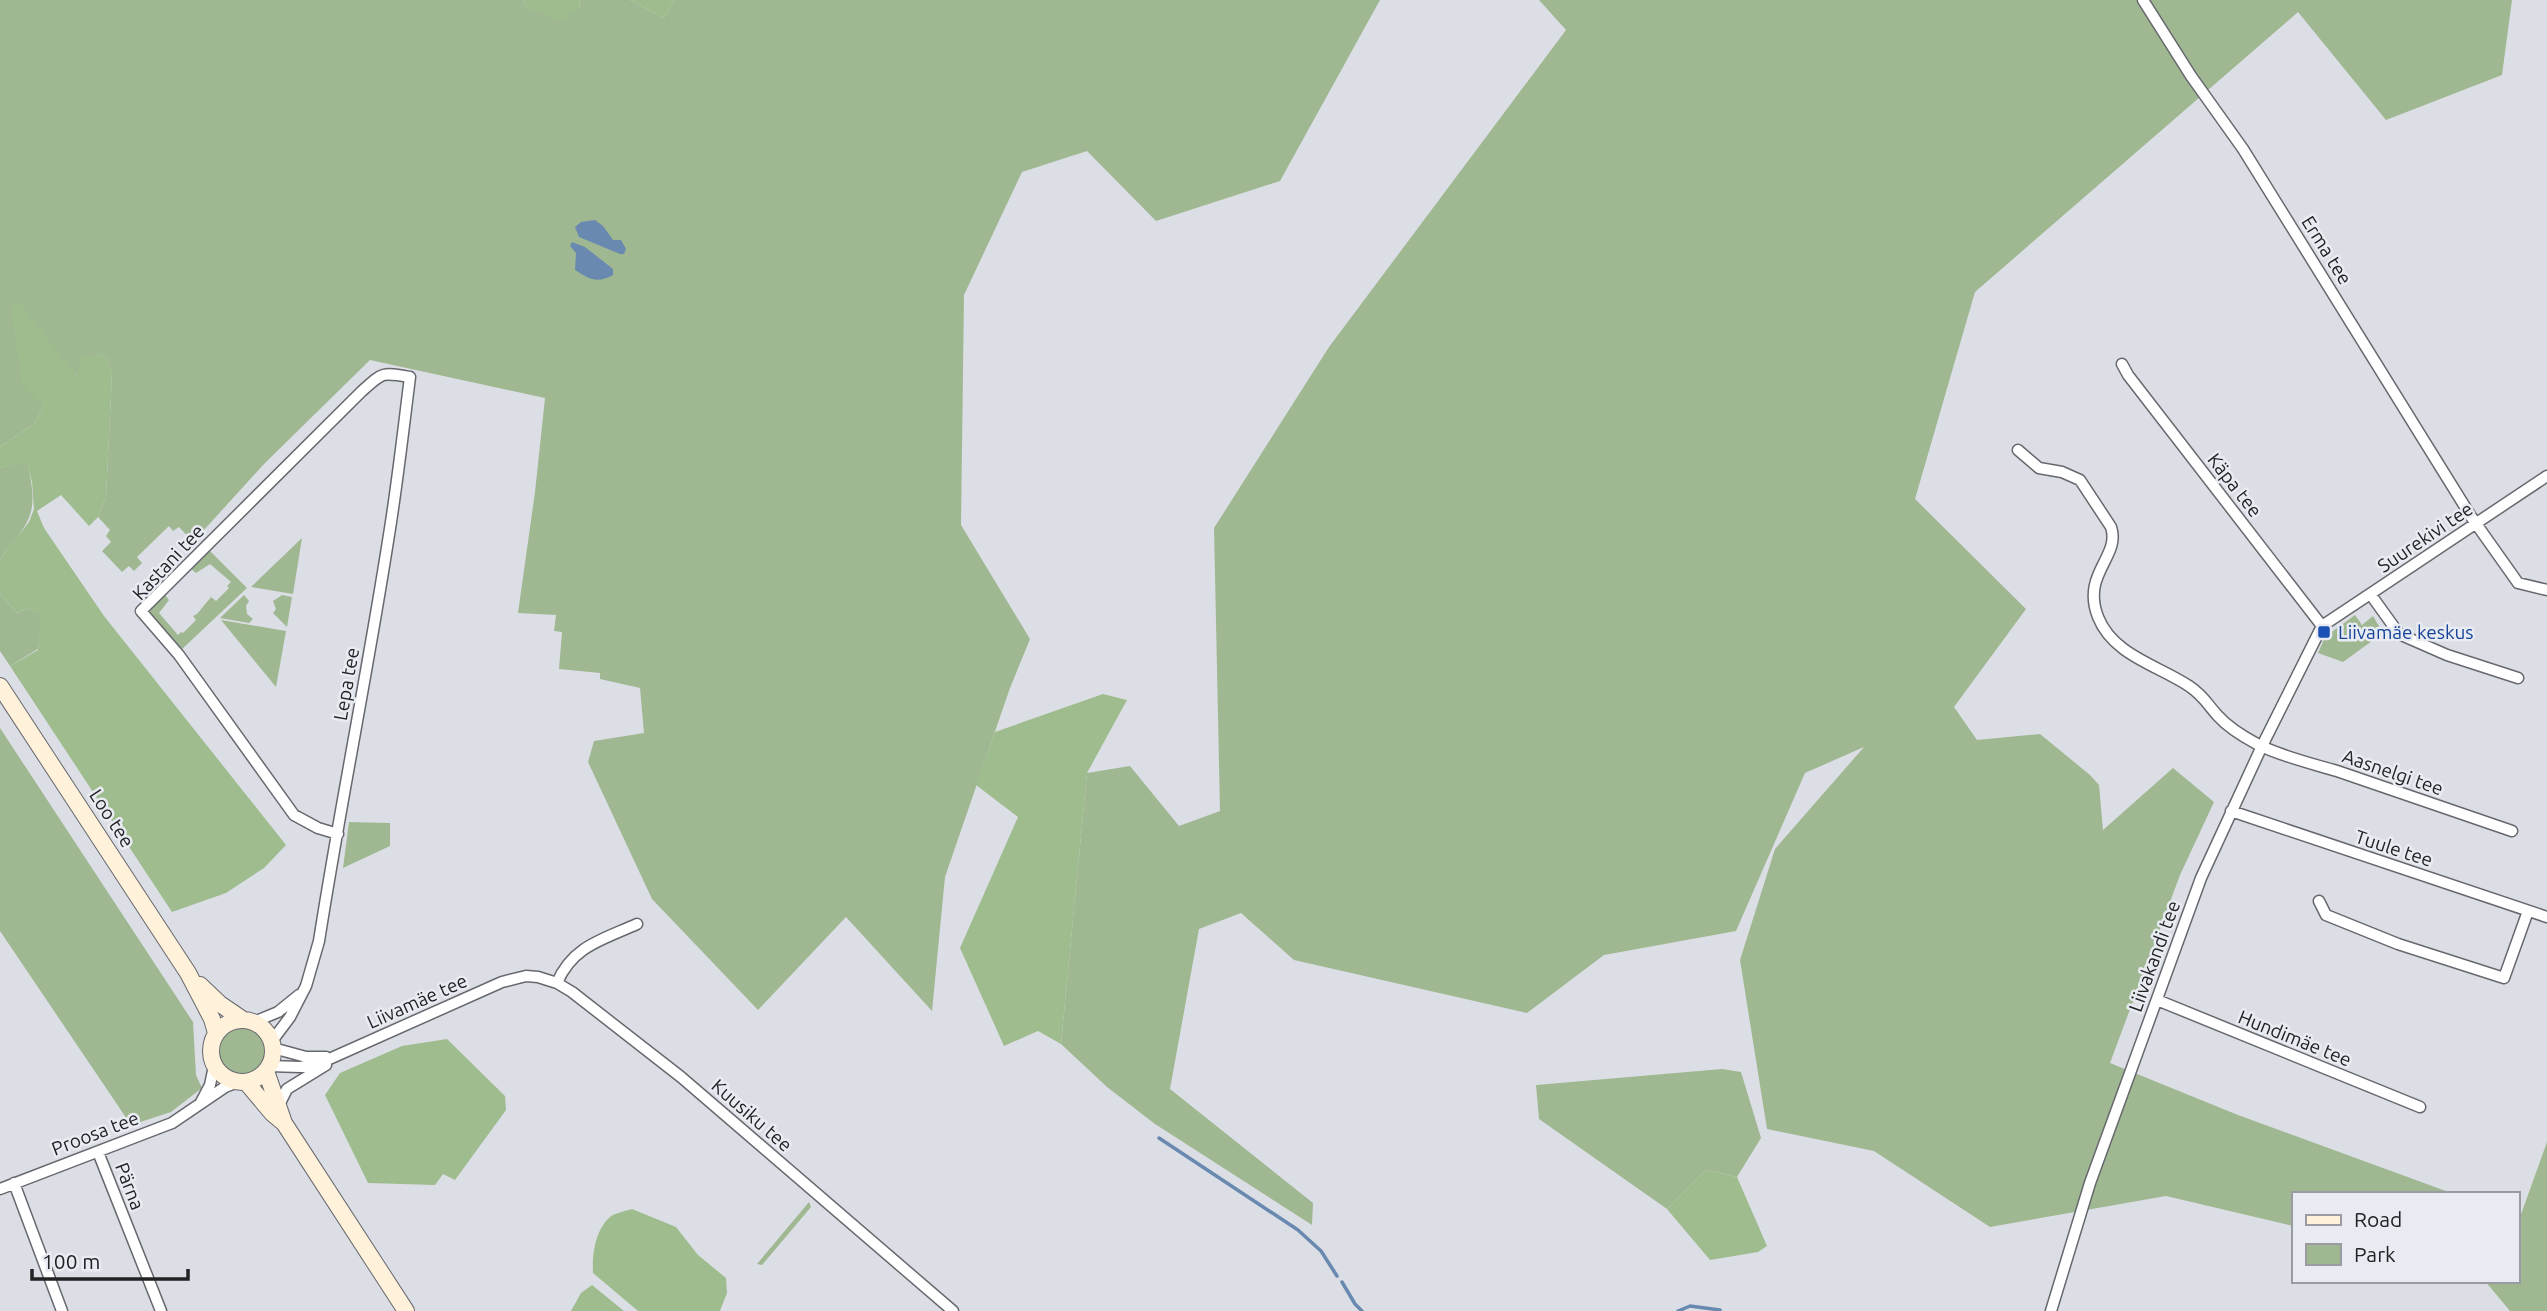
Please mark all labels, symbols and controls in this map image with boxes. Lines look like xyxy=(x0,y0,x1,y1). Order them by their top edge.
street label: Erma tee xyxy=(2297,212,2357,288)
street label: Käpa tee xyxy=(2203,449,2267,521)
street label: Suurekivi tee xyxy=(2373,497,2477,577)
street label: Kastani tee xyxy=(128,520,208,604)
place label: Liivamäe keskus xyxy=(2338,621,2474,643)
marker: Liivamäe keskus xyxy=(2316,624,2332,640)
street label: Lepa tee xyxy=(329,646,363,722)
street label: Aasnelgi tee xyxy=(2340,745,2446,799)
street label: Loo tee xyxy=(85,785,139,851)
street label: Tuule tee xyxy=(2353,825,2435,871)
street label: Liivakandi tee xyxy=(2124,897,2184,1015)
street label: Liivamäe tee xyxy=(364,969,470,1033)
street label: Hundimäe tee xyxy=(2235,1005,2355,1071)
street label: Kuusiku tee xyxy=(707,1074,797,1156)
street label: Proosa tee xyxy=(48,1106,142,1160)
street label: Pärna xyxy=(111,1159,149,1213)
legend xyxy=(2292,1192,2519,1283)
text: Road xyxy=(2354,1207,2402,1231)
scale bar xyxy=(32,1238,187,1282)
text: Park xyxy=(2354,1242,2396,1266)
text: 100 m xyxy=(42,1249,100,1273)

